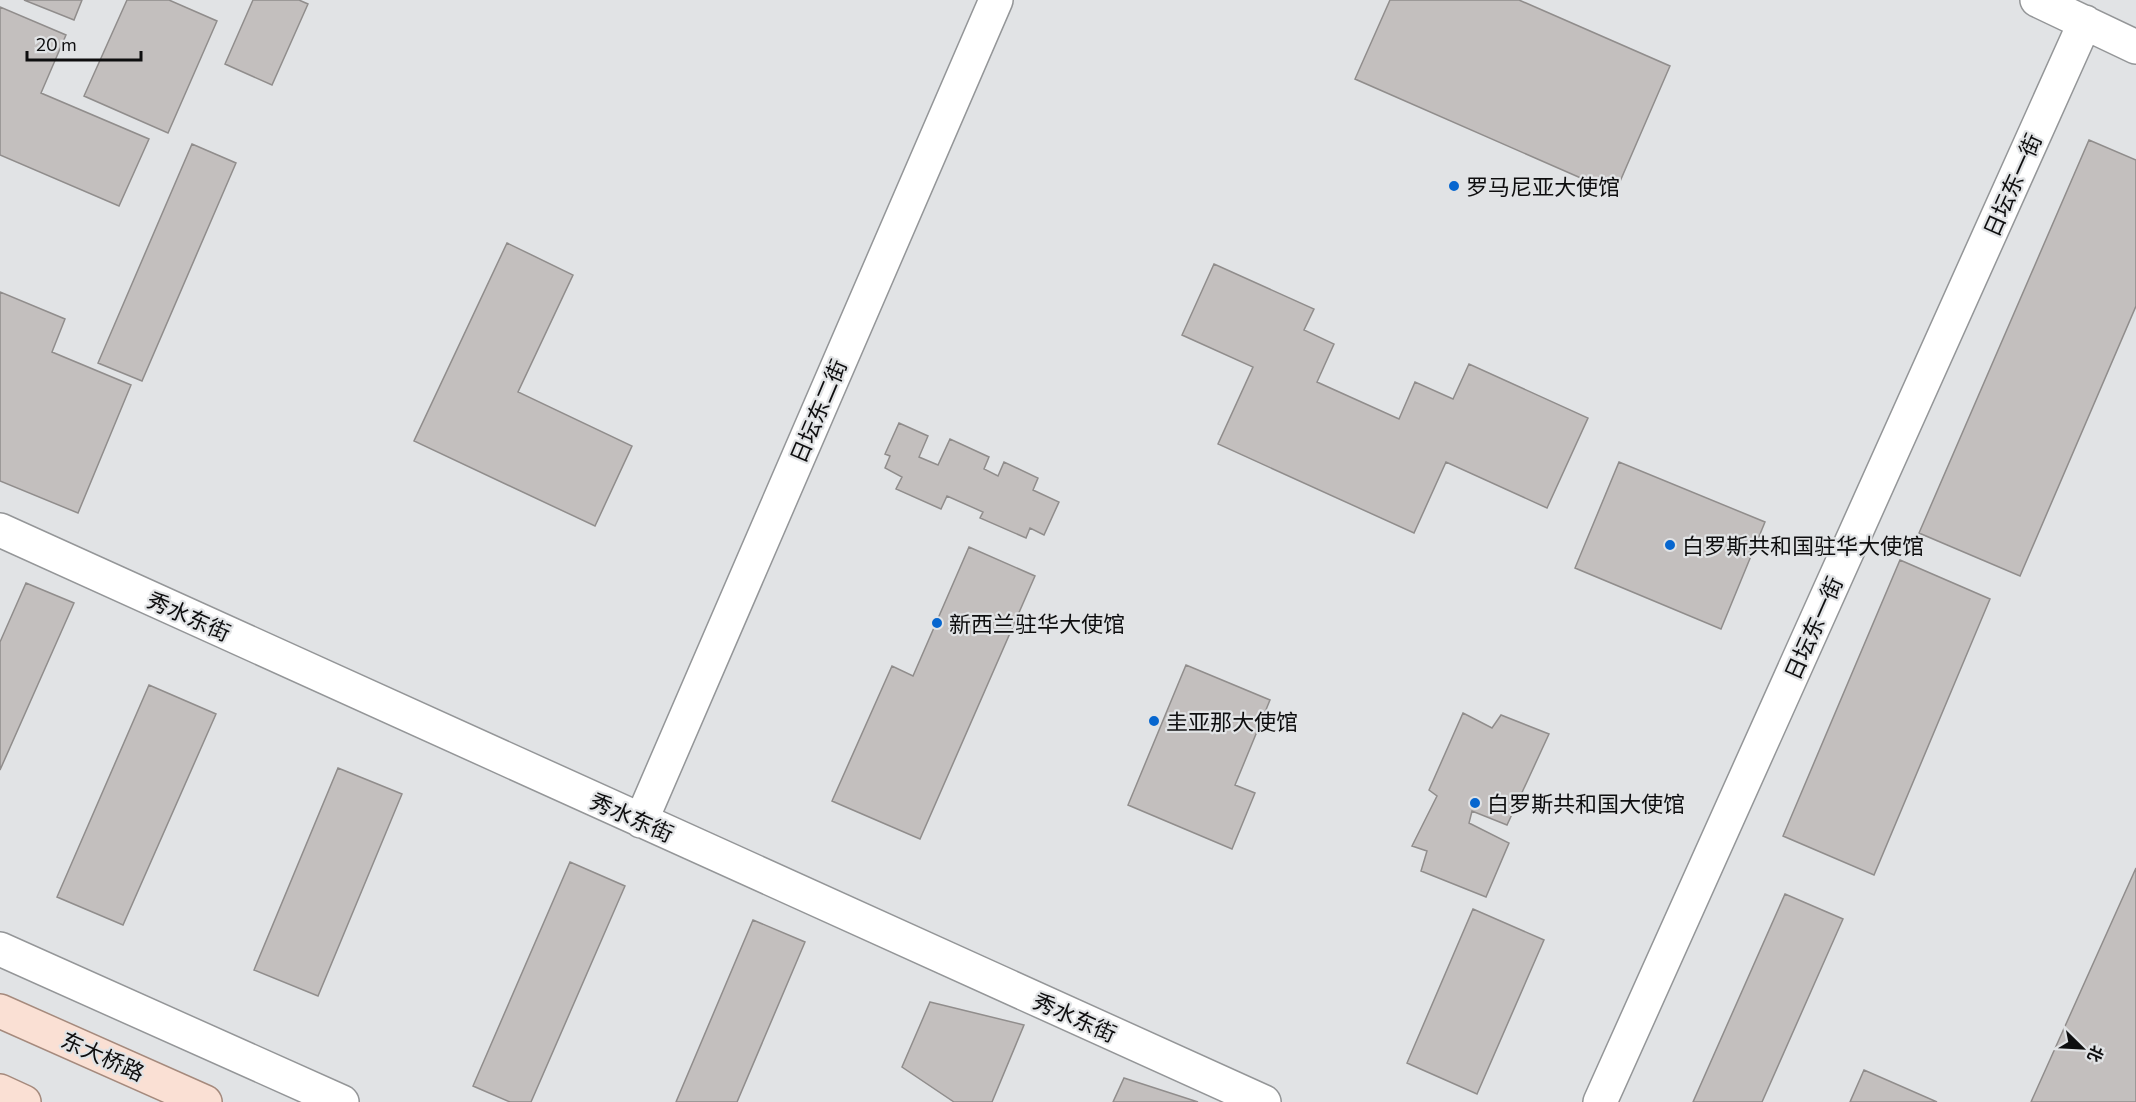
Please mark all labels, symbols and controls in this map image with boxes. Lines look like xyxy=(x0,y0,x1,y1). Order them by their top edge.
scale bar xyxy=(27,24,141,62)
text: 20 m xyxy=(36,33,77,55)
street label: 日坛东一街 xyxy=(1977,129,2047,241)
place label: 罗马尼亚大使馆 xyxy=(1466,173,1620,200)
marker: 罗马尼亚大使馆 xyxy=(1447,179,1461,193)
street label: 日坛东二街 xyxy=(784,355,852,467)
place label: 白罗斯共和国驻华大使馆 xyxy=(1682,532,1924,559)
marker: 白罗斯共和国驻华大使馆 xyxy=(1663,538,1677,552)
street label: 日坛东一街 xyxy=(1778,572,1848,684)
street label: 秀水东街 xyxy=(143,586,235,646)
place label: 新西兰驻华大使馆 xyxy=(949,610,1125,637)
marker: 新西兰驻华大使馆 xyxy=(930,616,944,630)
place label: 圭亚那大使馆 xyxy=(1166,708,1298,735)
marker: 圭亚那大使馆 xyxy=(1147,714,1161,728)
street label: 秀水东街 xyxy=(586,787,678,847)
place label: 白罗斯共和国大使馆 xyxy=(1487,790,1685,817)
marker: 白罗斯共和国大使馆 xyxy=(1468,796,1482,810)
street label: 秀水东街 xyxy=(1029,987,1121,1047)
north arrow xyxy=(2052,1018,2112,1078)
street label: 东大桥路 xyxy=(57,1026,149,1086)
text: 北 xyxy=(2084,1043,2108,1065)

